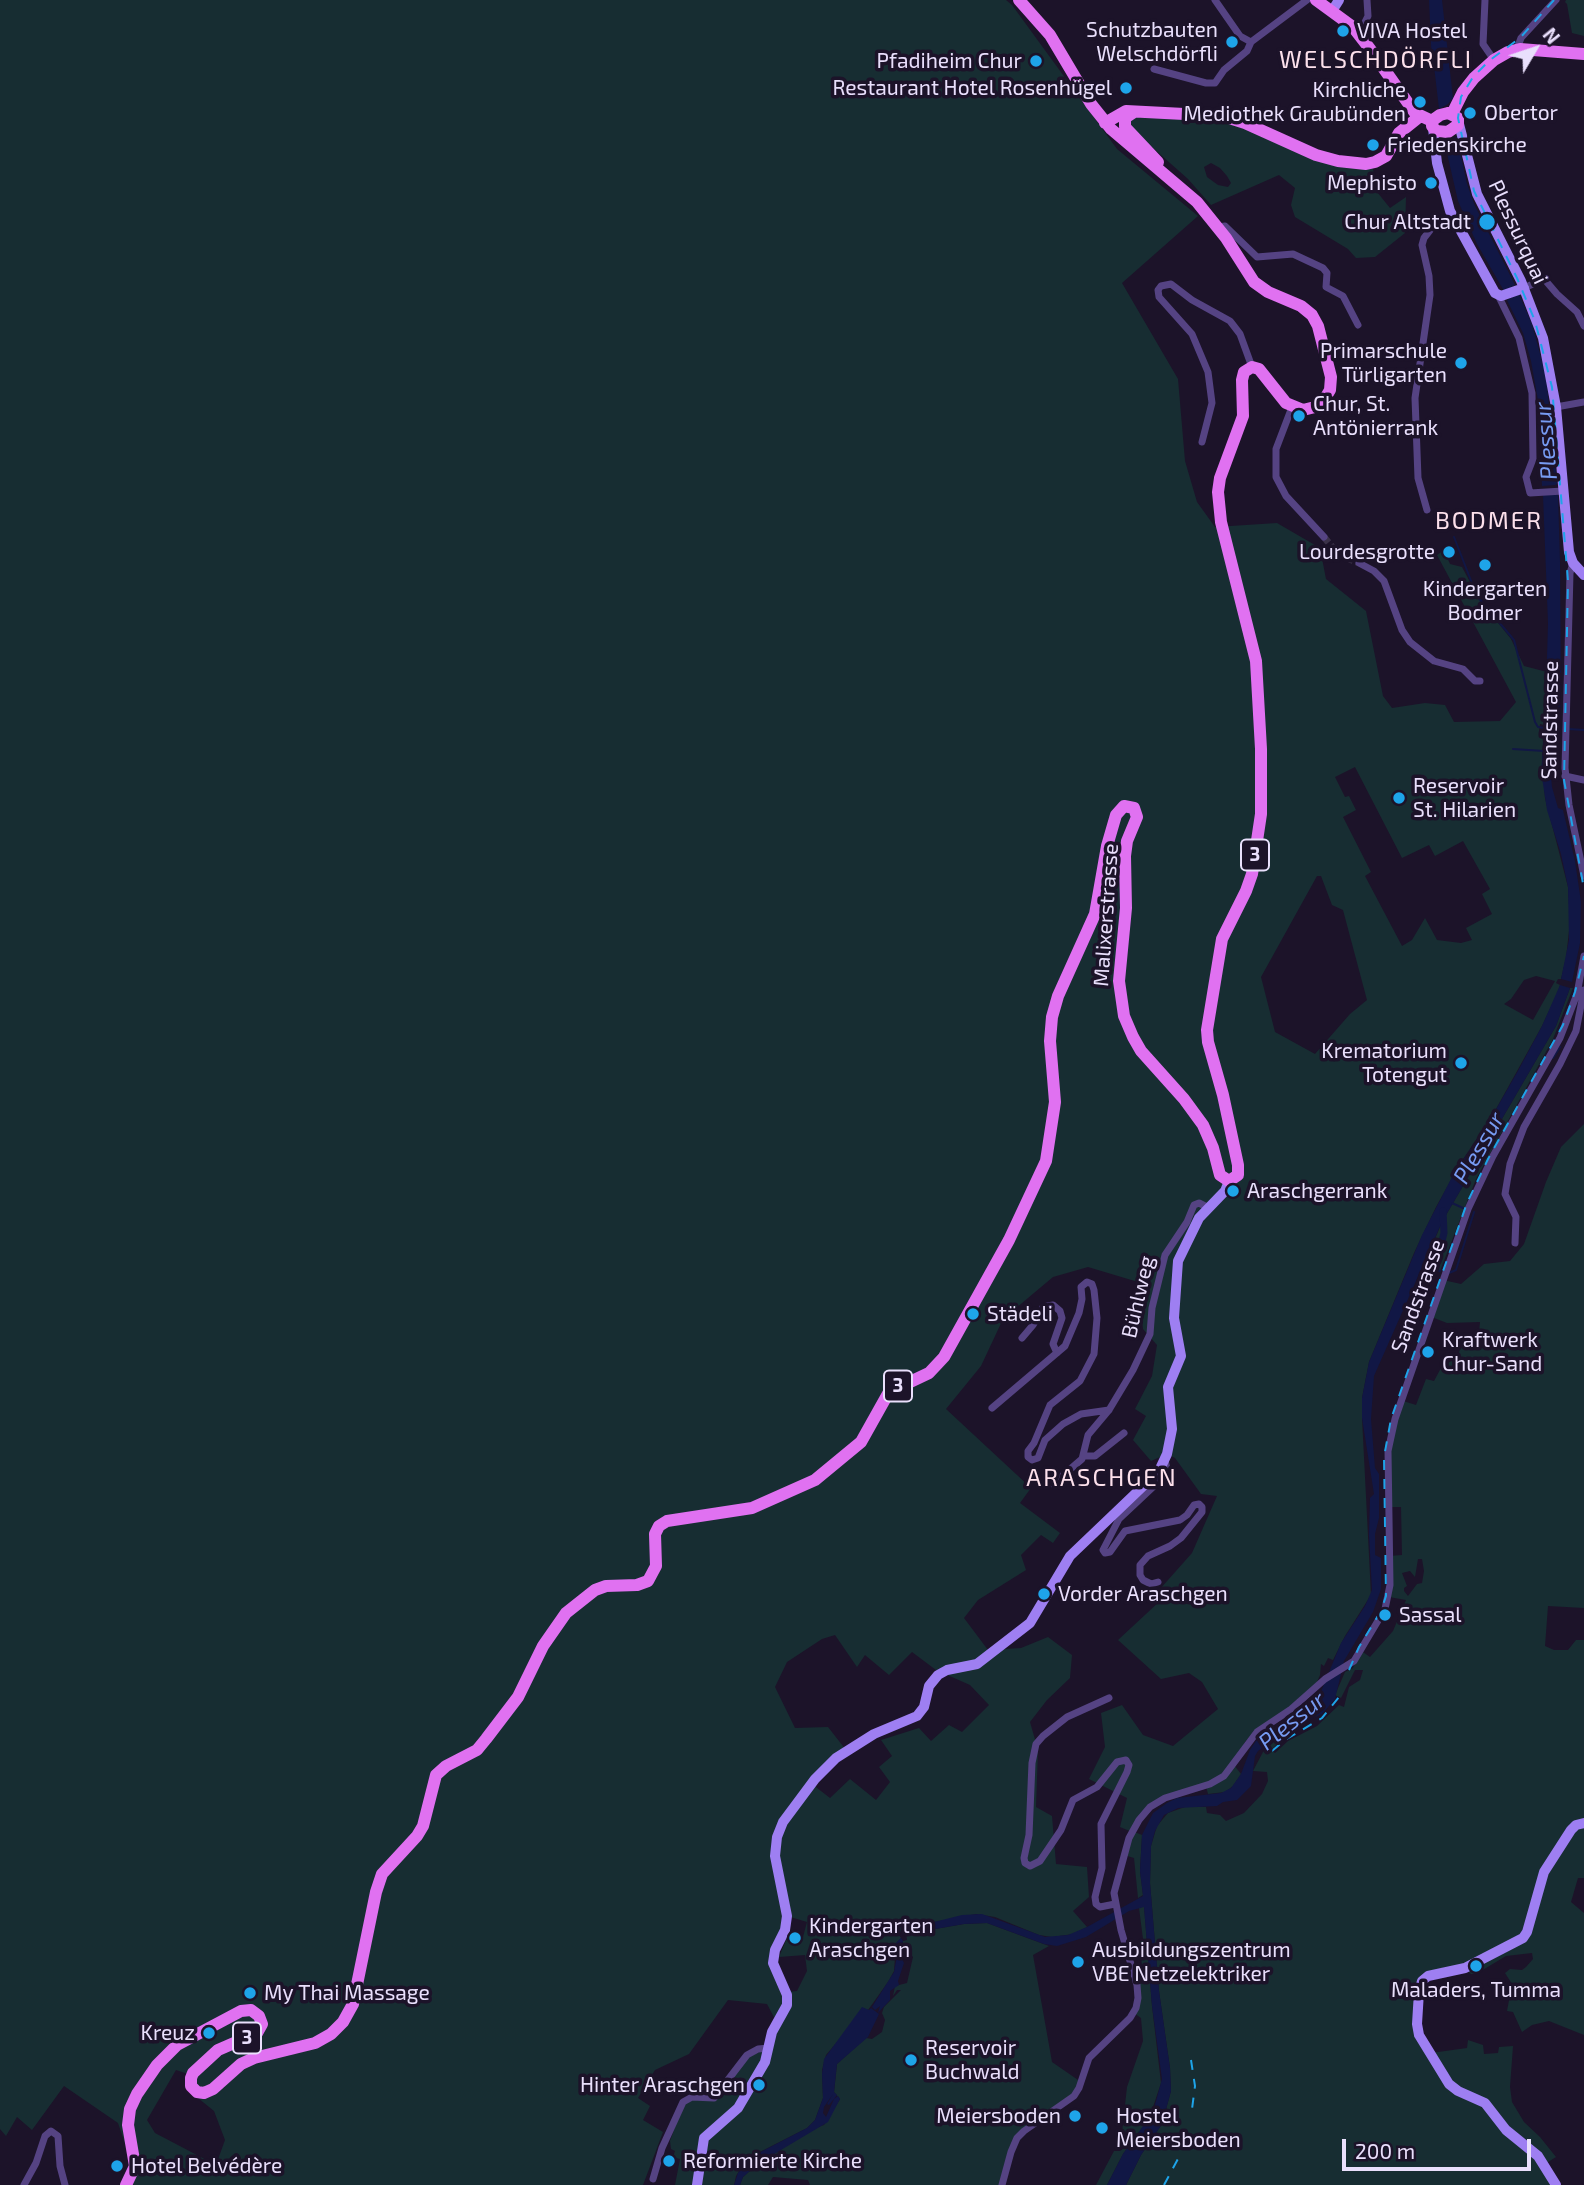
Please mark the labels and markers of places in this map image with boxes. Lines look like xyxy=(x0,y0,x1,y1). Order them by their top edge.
place label: Schutzbauten Welschdörfli xyxy=(1086,17,1218,67)
place label: VIVA Hostel xyxy=(1357,18,1467,44)
marker: VIVA Hostel xyxy=(1335,23,1351,39)
marker: Schutzbauten Welschdörfli xyxy=(1224,34,1240,50)
place label: Pfadiheim Chur xyxy=(877,48,1022,74)
marker: Pfadiheim Chur xyxy=(1028,53,1044,69)
place label: Restaurant Hotel Rosenhügel xyxy=(832,75,1112,101)
place label: Kirchliche Mediothek Graubünden xyxy=(1184,77,1406,127)
marker: Restaurant Hotel Rosenhügel xyxy=(1118,80,1134,96)
marker: Kirchliche Mediothek Graubünden xyxy=(1412,94,1428,110)
place label: Obertor xyxy=(1484,100,1558,126)
marker: Obertor xyxy=(1462,105,1478,121)
place label: Friedenskirche xyxy=(1387,132,1527,158)
marker: Friedenskirche xyxy=(1365,137,1381,153)
place label: Mephisto xyxy=(1327,170,1417,196)
marker: Mephisto xyxy=(1423,175,1439,191)
place label: Chur Altstadt xyxy=(1344,209,1471,235)
marker: Chur Altstadt xyxy=(1477,212,1497,232)
place label: Primarschule Türligarten xyxy=(1320,338,1447,388)
marker: Primarschule Türligarten xyxy=(1453,355,1469,371)
place label: Chur, St. Antönierrank xyxy=(1313,391,1438,441)
marker: Chur, St. Antönierrank xyxy=(1291,408,1307,424)
place label: Lourdesgrotte xyxy=(1299,539,1435,565)
marker: Lourdesgrotte xyxy=(1441,544,1457,560)
marker: Kindergarten Bodmer xyxy=(1477,557,1493,573)
place label: Kindergarten Bodmer xyxy=(1423,576,1547,626)
place label: Reservoir St. Hilarien xyxy=(1413,773,1516,823)
marker: Reservoir St. Hilarien xyxy=(1391,790,1407,806)
place label: Krematorium Totengut xyxy=(1321,1038,1447,1088)
marker: Krematorium Totengut xyxy=(1453,1055,1469,1071)
place label: Araschgerrank xyxy=(1247,1178,1387,1204)
marker: Araschgerrank xyxy=(1225,1183,1241,1199)
place label: Städeli xyxy=(987,1301,1053,1327)
marker: Städeli xyxy=(965,1306,981,1322)
place label: Kraftwerk Chur-Sand xyxy=(1442,1327,1542,1377)
marker: Kraftwerk Chur-Sand xyxy=(1420,1344,1436,1360)
place label: Vorder Araschgen xyxy=(1058,1581,1228,1607)
marker: Vorder Araschgen xyxy=(1036,1586,1052,1602)
place label: Sassal xyxy=(1399,1602,1461,1628)
marker: Sassal xyxy=(1377,1607,1393,1623)
place label: Kindergarten Araschgen xyxy=(809,1913,934,1963)
marker: Kindergarten Araschgen xyxy=(787,1930,803,1946)
place label: Ausbildungszentrum VBE Netzelektriker xyxy=(1092,1937,1291,1987)
marker: Ausbildungszentrum VBE Netzelektriker xyxy=(1070,1954,1086,1970)
marker: Maladers, Tumma xyxy=(1468,1958,1484,1974)
place label: Maladers, Tumma xyxy=(1391,1977,1561,2003)
place label: My Thai Massage xyxy=(264,1980,430,2006)
marker: My Thai Massage xyxy=(242,1985,258,2001)
place label: Kreuz xyxy=(140,2020,195,2046)
marker: Kreuz xyxy=(201,2025,217,2041)
place label: Reservoir Buchwald xyxy=(925,2035,1019,2085)
marker: Reservoir Buchwald xyxy=(903,2052,919,2068)
place label: Hinter Araschgen xyxy=(580,2072,745,2098)
marker: Hinter Araschgen xyxy=(751,2077,767,2093)
place label: Meiersboden xyxy=(936,2103,1061,2129)
place label: Hostel Meiersboden xyxy=(1116,2103,1241,2153)
marker: Meiersboden xyxy=(1067,2108,1083,2124)
marker: Hostel Meiersboden xyxy=(1094,2120,1110,2136)
place label: Reformierte Kirche xyxy=(683,2148,862,2174)
place label: Hotel Belvédère xyxy=(131,2153,282,2179)
marker: Reformierte Kirche xyxy=(661,2153,677,2169)
marker: Hotel Belvédère xyxy=(109,2158,125,2174)

